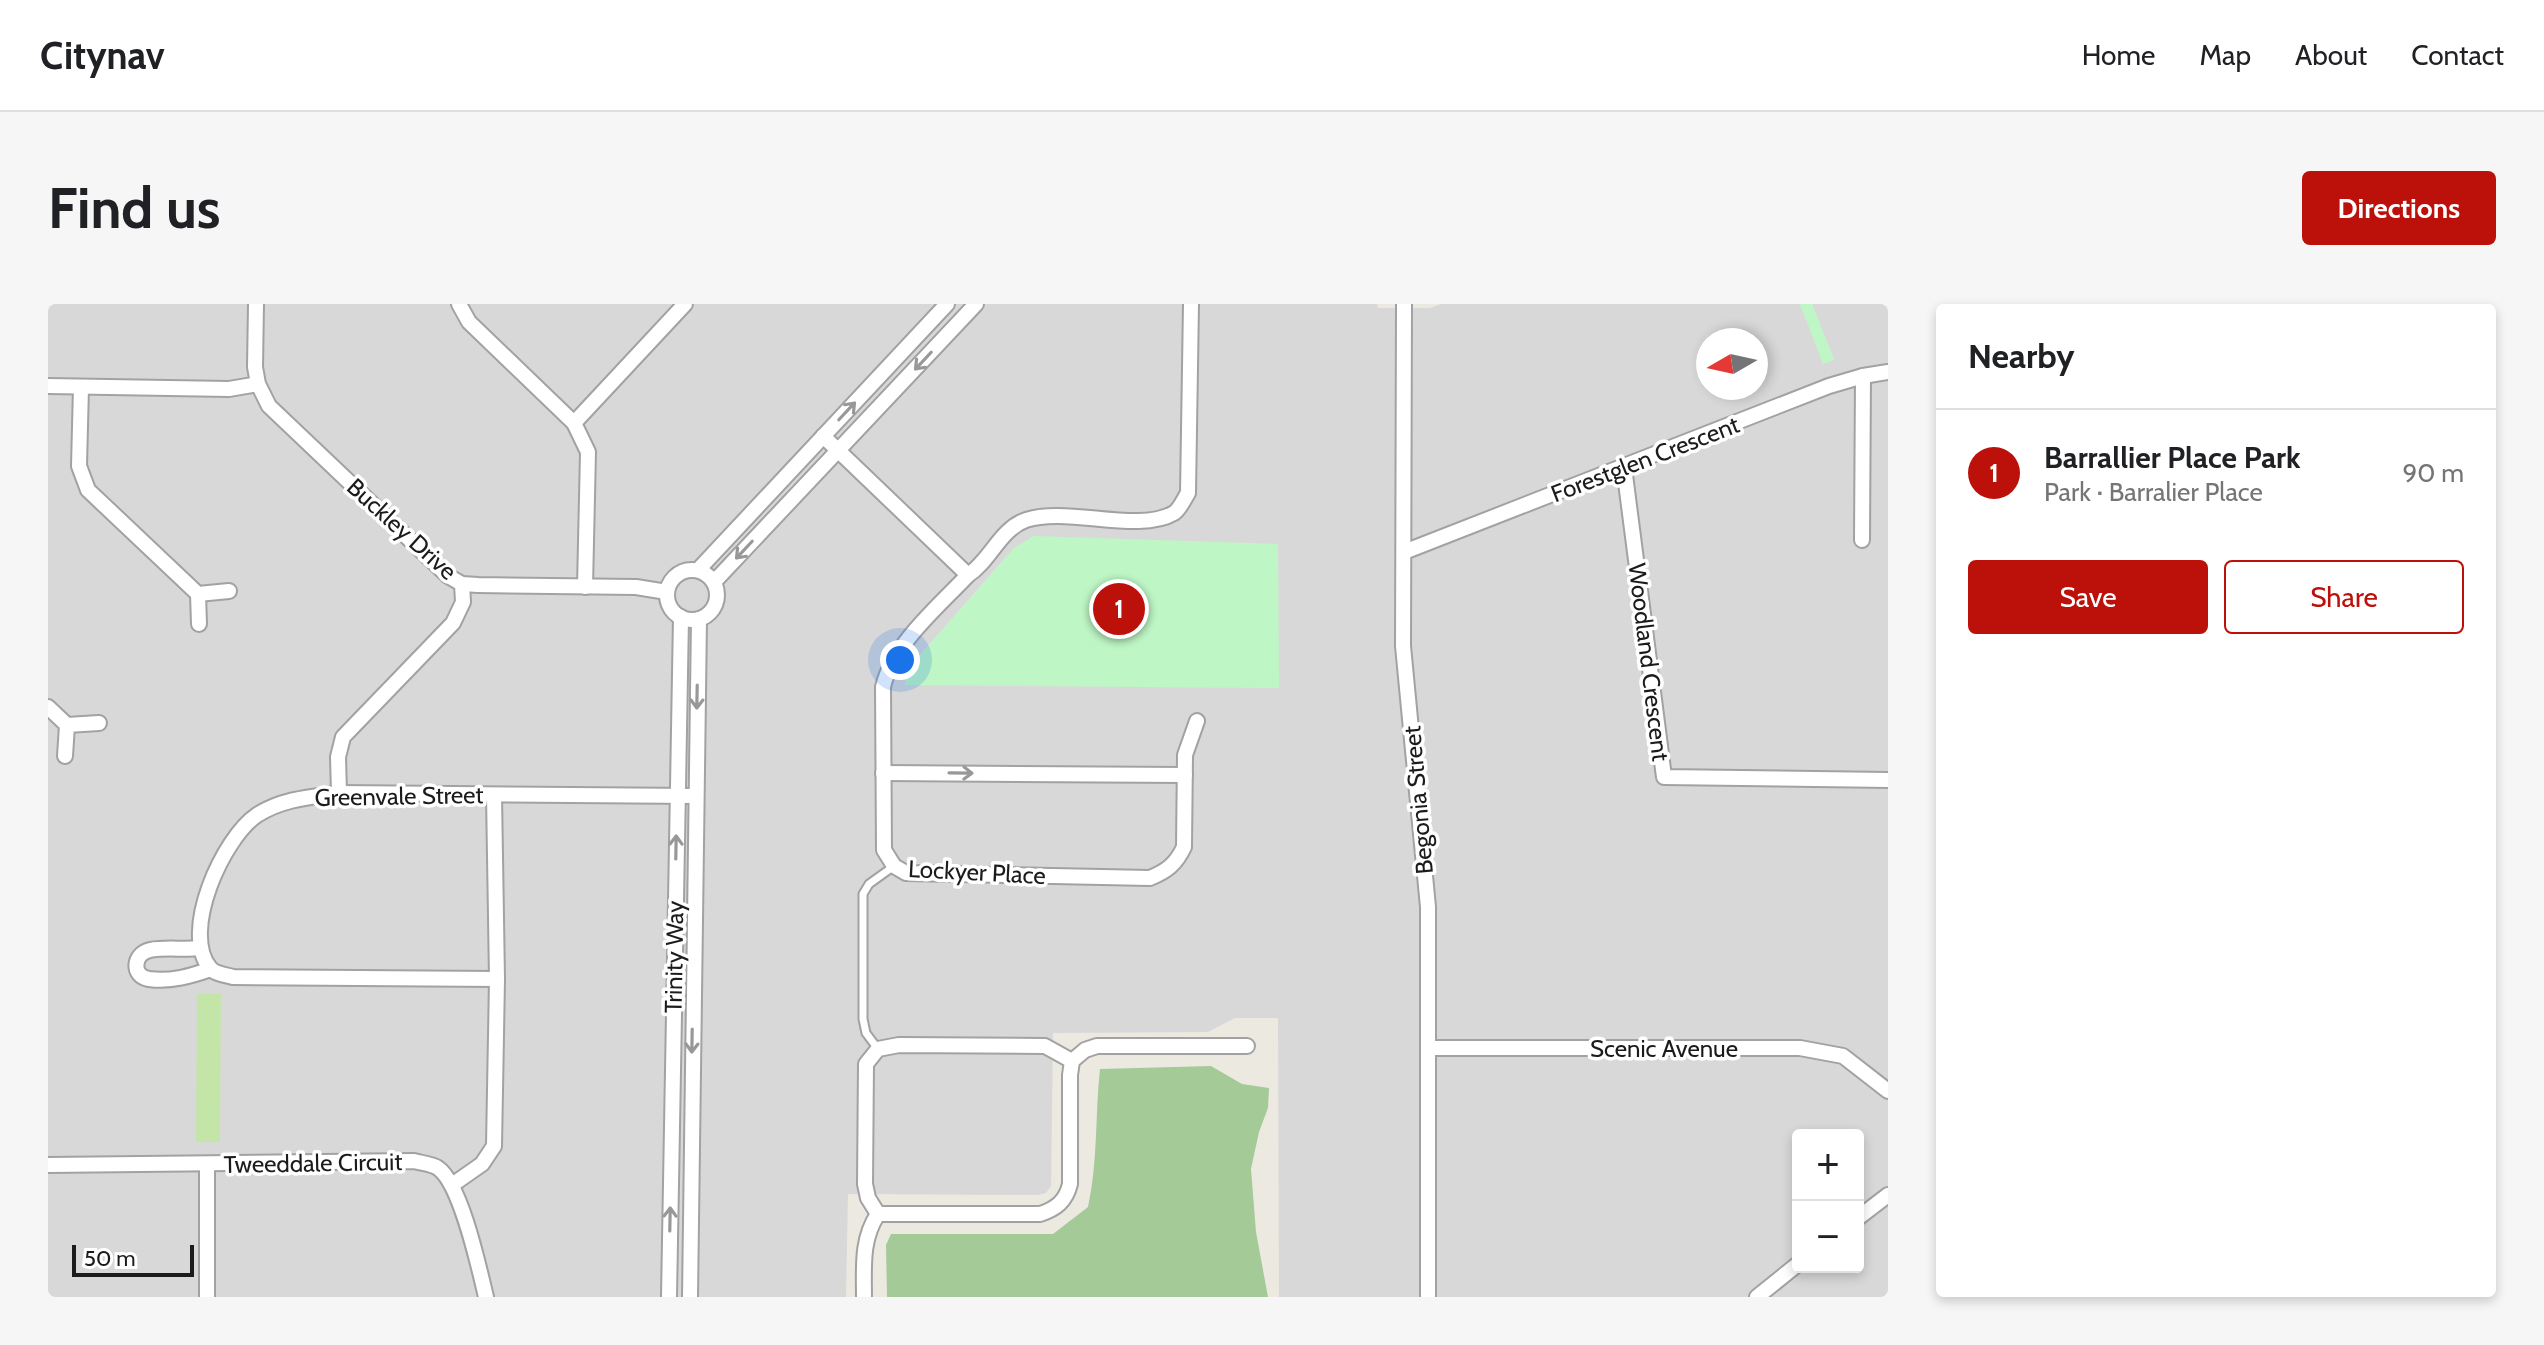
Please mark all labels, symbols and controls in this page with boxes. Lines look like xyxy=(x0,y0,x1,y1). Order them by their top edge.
text: Citynav xyxy=(40,32,165,79)
text: Home xyxy=(2082,38,2155,72)
text: Map xyxy=(2199,38,2251,72)
text: About xyxy=(2295,38,2367,72)
text: Contact xyxy=(2411,38,2504,72)
button: Directions xyxy=(2302,171,2496,245)
text: Find us xyxy=(48,174,221,242)
north arrow xyxy=(1696,328,1768,400)
text: Nearby xyxy=(1968,335,2075,377)
one-way arrow xyxy=(913,351,932,371)
one-way arrow xyxy=(837,401,856,421)
street label: Forestglen Crescent xyxy=(1547,410,1743,508)
text: Barrallier Place Park xyxy=(2044,439,2301,476)
text: 1 xyxy=(1989,457,1999,489)
text: 90 m xyxy=(2402,457,2464,489)
street label: Buckley Drive xyxy=(341,472,463,586)
text: Park · Barralier Place xyxy=(2044,476,2263,508)
one-way arrow xyxy=(735,540,754,560)
button: Save xyxy=(1968,560,2208,634)
button: Share xyxy=(2224,560,2464,634)
street label: Woodland Crescent xyxy=(1622,561,1676,763)
pin: 1 xyxy=(1093,579,1145,639)
your location xyxy=(880,640,920,680)
one-way arrow xyxy=(690,683,705,710)
street label: Begonia Street xyxy=(1397,725,1439,875)
one-way arrow xyxy=(947,765,974,781)
street label: Greenvale Street xyxy=(314,780,484,812)
one-way arrow xyxy=(668,834,683,861)
street label: Lockyer Place xyxy=(908,854,1046,890)
street label: Trinity Way xyxy=(659,901,689,1013)
one-way arrow xyxy=(685,1027,700,1054)
street label: Scenic Avenue xyxy=(1590,1034,1738,1063)
map controls xyxy=(1792,1129,1864,1273)
button: + xyxy=(1792,1129,1864,1201)
street label: Tweeddale Circuit xyxy=(223,1147,403,1179)
button: − xyxy=(1792,1201,1864,1273)
one-way arrow xyxy=(662,1206,678,1233)
scale bar xyxy=(72,1241,194,1277)
text: 50 m xyxy=(84,1245,136,1272)

